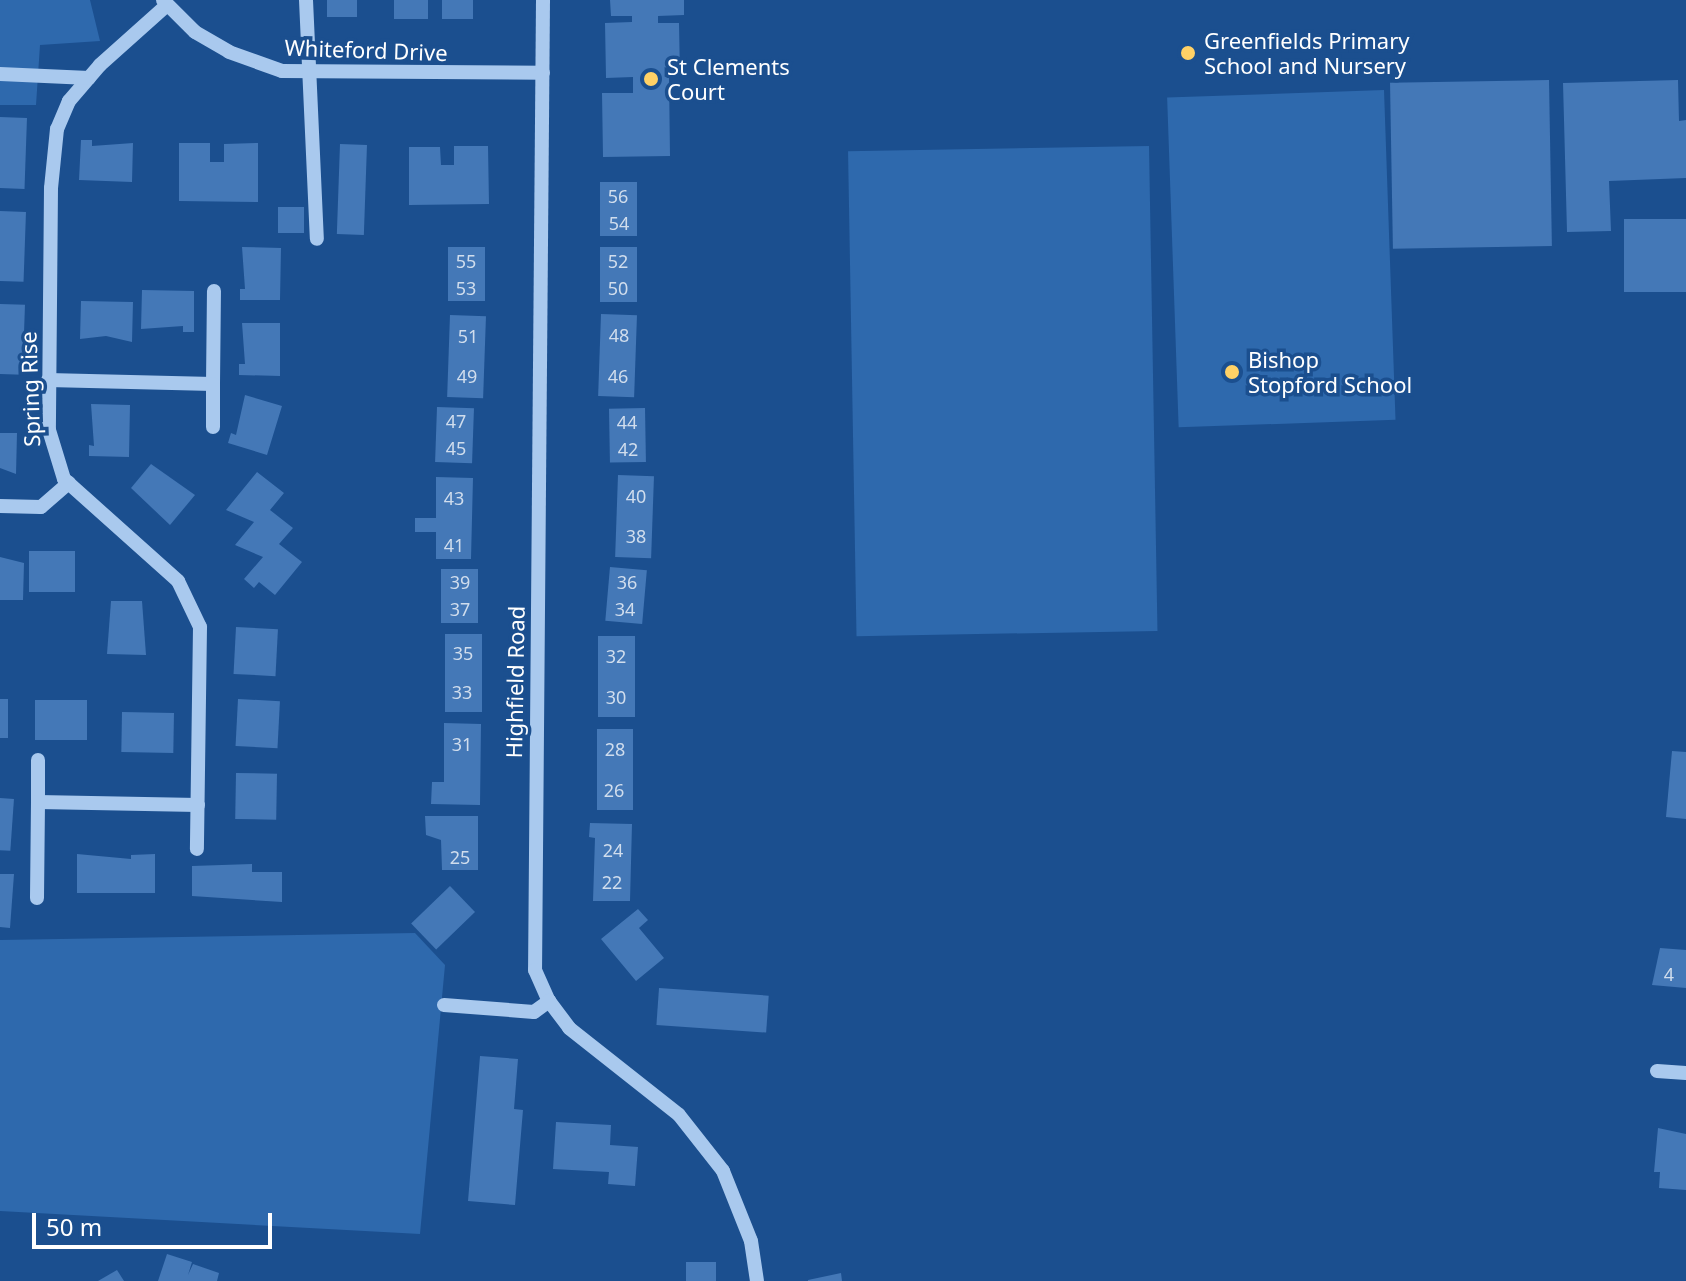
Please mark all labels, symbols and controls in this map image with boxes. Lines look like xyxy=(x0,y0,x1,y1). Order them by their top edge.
place label: Greenfields Primary School and Nursery xyxy=(1204,27,1409,78)
street label: Whiteford Drive xyxy=(284,34,448,66)
marker: Greenfields Primary School and Nursery xyxy=(1179,44,1197,62)
place label: St Clements Court xyxy=(667,53,790,104)
marker: St Clements Court xyxy=(642,70,660,88)
house number: 56 xyxy=(608,185,628,207)
house number: 54 xyxy=(609,212,629,234)
house number: 55 xyxy=(456,250,476,272)
house number: 52 xyxy=(608,250,628,272)
house number: 53 xyxy=(456,277,476,299)
house number: 50 xyxy=(608,277,628,299)
house number: 48 xyxy=(609,324,629,346)
house number: 51 xyxy=(458,325,478,347)
street label: Spring Rise xyxy=(15,331,45,447)
place label: Bishop Stopford School xyxy=(1248,346,1412,398)
marker: Bishop Stopford School xyxy=(1223,363,1241,381)
house number: 49 xyxy=(457,365,477,387)
house number: 46 xyxy=(608,365,628,387)
house number: 47 xyxy=(446,410,466,432)
house number: 44 xyxy=(617,411,637,433)
house number: 45 xyxy=(446,437,466,459)
house number: 42 xyxy=(618,438,638,460)
house number: 40 xyxy=(626,485,646,507)
house number: 43 xyxy=(444,487,464,509)
house number: 38 xyxy=(626,525,646,547)
house number: 41 xyxy=(444,534,464,556)
house number: 39 xyxy=(450,571,470,593)
house number: 36 xyxy=(617,571,637,593)
house number: 37 xyxy=(450,598,470,620)
house number: 34 xyxy=(615,598,635,620)
street label: Highfield Road xyxy=(500,606,530,758)
house number: 35 xyxy=(453,642,473,664)
house number: 32 xyxy=(606,645,626,667)
house number: 33 xyxy=(452,681,472,703)
house number: 30 xyxy=(606,686,626,708)
house number: 31 xyxy=(452,733,472,755)
house number: 28 xyxy=(605,738,625,760)
house number: 26 xyxy=(604,779,624,801)
house number: 24 xyxy=(603,839,623,861)
house number: 25 xyxy=(450,846,470,868)
house number: 22 xyxy=(602,871,622,893)
house number: 4 xyxy=(1664,963,1674,985)
scale bar xyxy=(36,1197,276,1247)
text: 50 m xyxy=(46,1210,102,1243)

